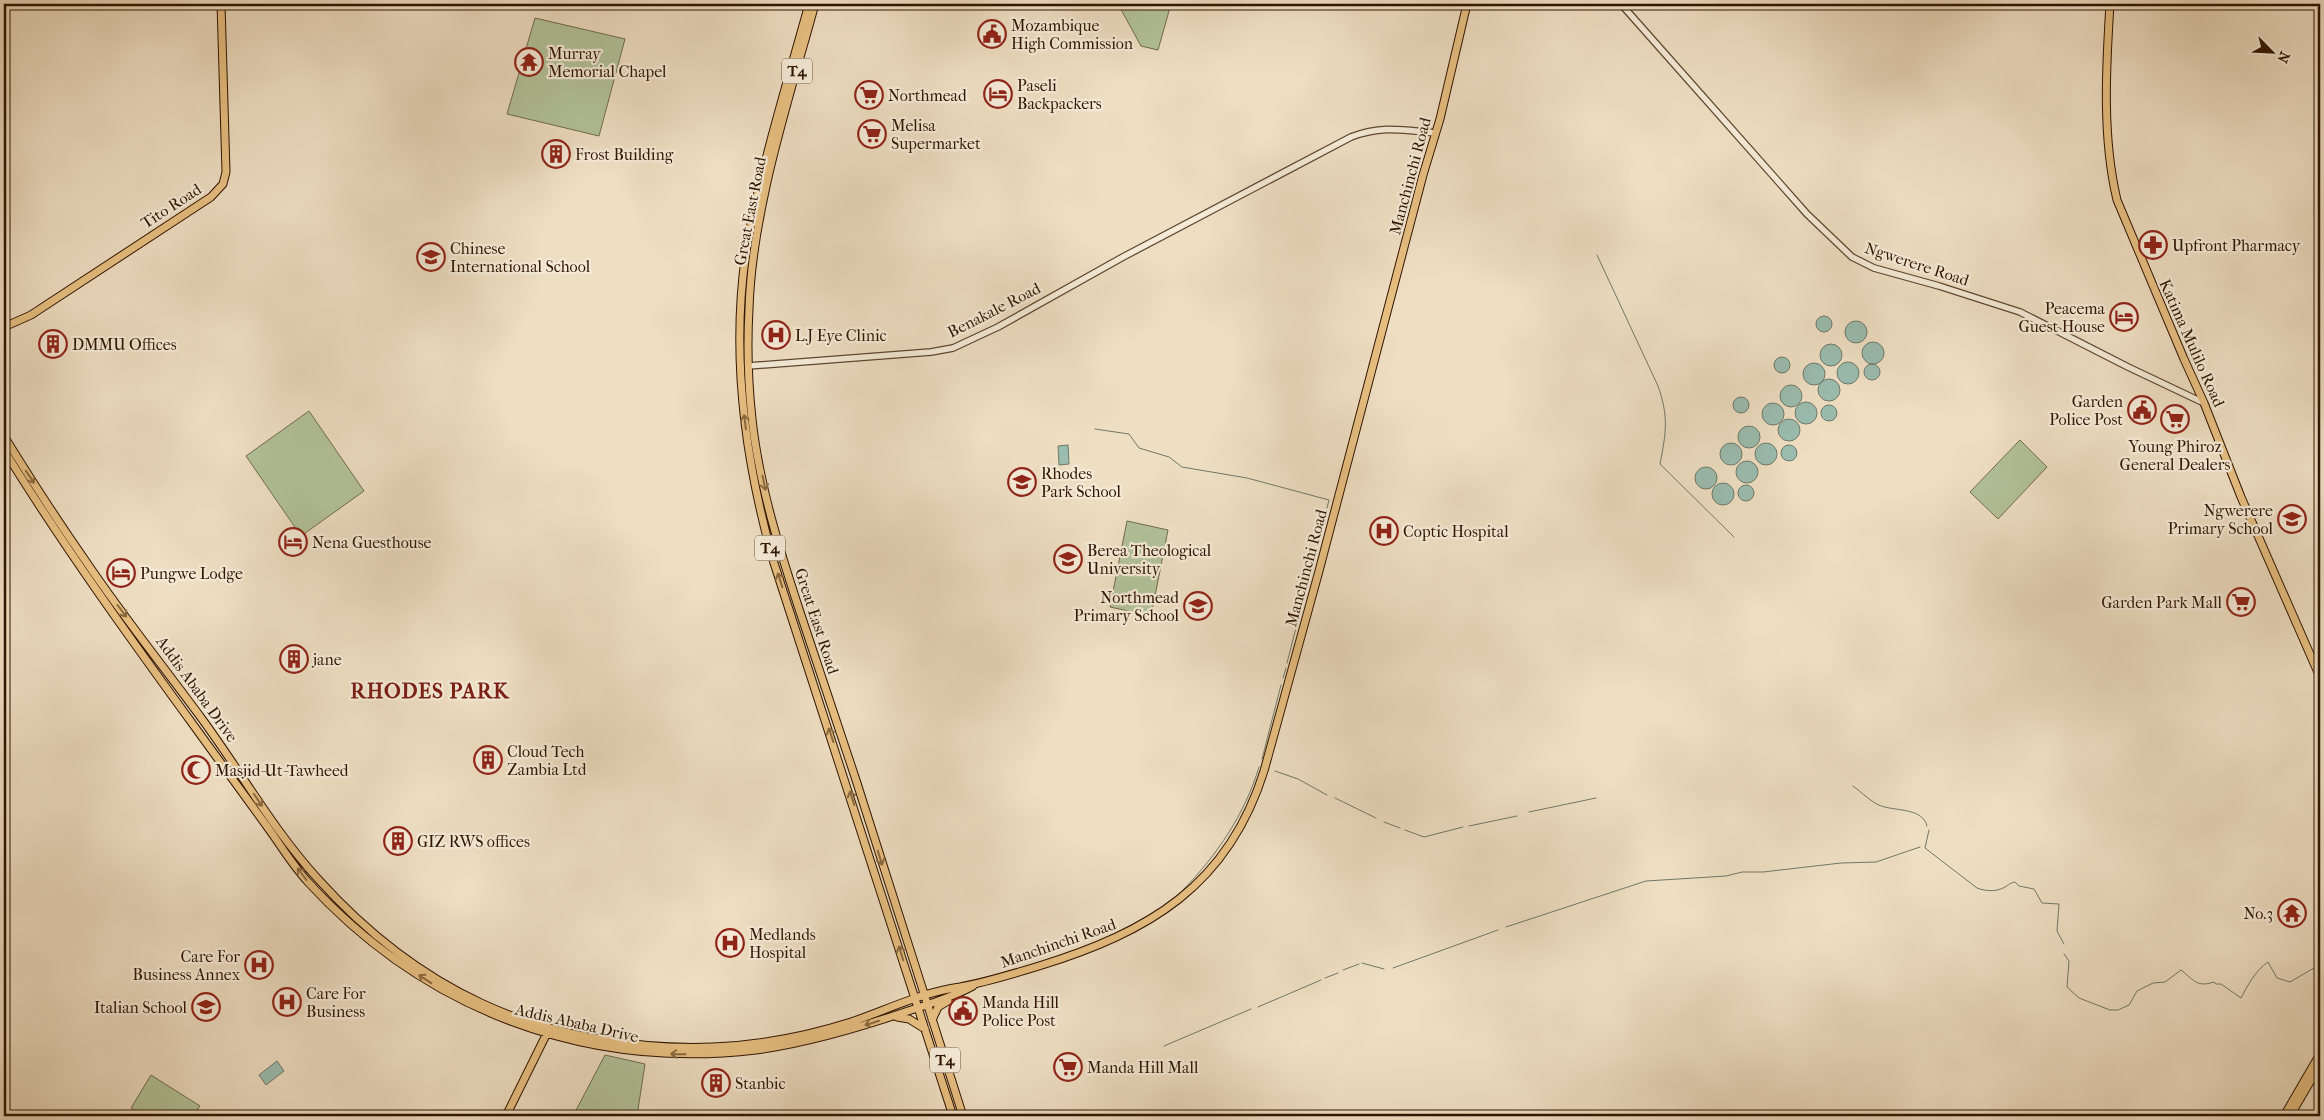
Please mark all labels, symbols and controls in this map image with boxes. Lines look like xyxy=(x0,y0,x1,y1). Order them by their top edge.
place label: Mozambique High Commission xyxy=(1011,16,1134,53)
public building icon: Mozambique High Commission xyxy=(977,19,1007,49)
north arrow xyxy=(2246,28,2296,78)
place label: Murray Memorial Chapel xyxy=(548,44,667,81)
temple icon: Murray Memorial Chapel xyxy=(514,47,544,77)
text: N xyxy=(2273,49,2293,66)
road number: T4 xyxy=(782,58,812,84)
place label: Paseli Backpackers xyxy=(1017,76,1102,113)
hotel icon: Paseli Backpackers xyxy=(983,79,1013,109)
supermarket icon: Northmead xyxy=(854,80,884,110)
place label: Northmead xyxy=(888,86,967,105)
street label: Manchinchi Road xyxy=(1385,115,1435,237)
place label: Melisa Supermarket xyxy=(891,116,981,153)
supermarket icon: Melisa Supermarket xyxy=(857,119,887,149)
building icon: Frost Building xyxy=(541,139,571,169)
place label: Frost Building xyxy=(575,145,674,164)
street label: Great East Road xyxy=(730,155,770,267)
street label: Tito Road xyxy=(137,179,205,232)
pharmacy icon: Upfront Pharmacy xyxy=(2138,230,2168,260)
place label: Upfront Pharmacy xyxy=(2172,236,2301,255)
street label: Ngwerere Road xyxy=(1862,238,1972,290)
place label: Chinese International School xyxy=(450,239,591,276)
school or university icon: Chinese International School xyxy=(416,242,446,272)
street label: Katima Mulilo Road xyxy=(2155,276,2229,410)
street label: Benakale Road xyxy=(944,278,1044,342)
place label: Peacema Guest House xyxy=(2018,299,2106,336)
hotel icon: Peacema Guest House xyxy=(2109,302,2139,332)
hospital icon: L.J Eye Clinic xyxy=(761,320,791,350)
place label: L.J Eye Clinic xyxy=(795,326,887,345)
building icon: DMMU Offices xyxy=(38,329,68,359)
place label: DMMU Offices xyxy=(72,335,177,354)
place label: Garden Police Post xyxy=(2049,392,2124,429)
public building icon: Garden Police Post xyxy=(2127,395,2157,425)
supermarket icon: Young Phiroz General Dealers xyxy=(2160,404,2190,434)
one-way arrow xyxy=(740,414,750,430)
place label: Young Phiroz General Dealers xyxy=(2120,437,2231,474)
place label: Rhodes Park School xyxy=(1041,464,1122,501)
school or university icon: Rhodes Park School xyxy=(1007,467,1037,497)
one-way arrow xyxy=(25,470,35,484)
one-way arrow xyxy=(760,475,769,491)
place label: Ngwerere Primary School xyxy=(2168,501,2274,538)
school or university icon: Ngwerere Primary School xyxy=(2277,504,2307,534)
street label: Manchinchi Road xyxy=(1281,507,1331,629)
hospital icon: Coptic Hospital xyxy=(1369,516,1399,546)
place label: Coptic Hospital xyxy=(1403,522,1509,541)
hotel icon: Nena Guesthouse xyxy=(278,527,308,557)
place label: Nena Guesthouse xyxy=(312,533,432,552)
road number: T4 xyxy=(755,536,785,560)
place label: Berea Theological University xyxy=(1087,541,1212,578)
school or university icon: Berea Theological University xyxy=(1053,544,1083,574)
hotel icon: Pungwe Lodge xyxy=(106,558,136,588)
place label: Pungwe Lodge xyxy=(140,564,243,583)
street label: Great East Road xyxy=(791,566,843,677)
one-way arrow xyxy=(775,573,784,589)
supermarket icon: Garden Park Mall xyxy=(2226,587,2256,617)
place label: Northmead Primary School xyxy=(1074,588,1180,625)
school or university icon: Northmead Primary School xyxy=(1183,591,1213,621)
place label: Garden Park Mall xyxy=(2101,593,2223,612)
one-way arrow xyxy=(117,604,127,618)
street label: Addis Ababa Drive xyxy=(152,632,242,746)
building icon: jane xyxy=(279,644,309,674)
place label: jane xyxy=(311,650,342,669)
district label: RHODES PARK xyxy=(351,679,510,703)
one-way arrow xyxy=(826,727,835,743)
place label: Cloud Tech Zambia Ltd xyxy=(507,742,587,779)
building icon: Cloud Tech Zambia Ltd xyxy=(473,745,503,775)
mosque icon: Masjid-Ut-Tawheed xyxy=(181,755,211,785)
place label: Masjid-Ut-Tawheed xyxy=(215,761,349,780)
one-way arrow xyxy=(847,791,856,807)
one-way arrow xyxy=(253,792,263,806)
building icon: GIZ RWS offices xyxy=(383,826,413,856)
place label: GIZ RWS offices xyxy=(417,832,530,851)
one-way arrow xyxy=(876,850,886,866)
one-way arrow xyxy=(297,867,307,881)
temple icon: No.3 xyxy=(2277,898,2307,928)
place label: No.3 xyxy=(2243,904,2273,923)
street label: Manchinchi Road xyxy=(998,914,1119,972)
place label: Medlands Hospital xyxy=(749,925,816,962)
hospital icon: Medlands Hospital xyxy=(715,928,745,958)
one-way arrow xyxy=(896,946,905,962)
place label: Care For Business Annex xyxy=(133,947,241,984)
hospital icon: Care For Business Annex xyxy=(244,950,274,980)
one-way arrow xyxy=(418,973,432,984)
place label: Care For Business xyxy=(306,984,366,1021)
hospital icon: Care For Business xyxy=(272,987,302,1017)
school or university icon: Italian School xyxy=(191,992,221,1022)
place label: Manda Hill Police Post xyxy=(982,993,1060,1030)
public building icon: Manda Hill Police Post xyxy=(948,996,978,1026)
place label: Italian School xyxy=(94,998,188,1017)
street label: Addis Ababa Drive xyxy=(512,999,641,1046)
one-way arrow xyxy=(865,1019,880,1028)
road number: T4 xyxy=(930,1048,960,1072)
one-way arrow xyxy=(670,1049,686,1059)
supermarket icon: Manda Hill Mall xyxy=(1053,1052,1083,1082)
place label: Manda Hill Mall xyxy=(1087,1058,1199,1077)
building icon: Stanbic xyxy=(701,1068,731,1098)
place label: Stanbic xyxy=(735,1074,786,1093)

